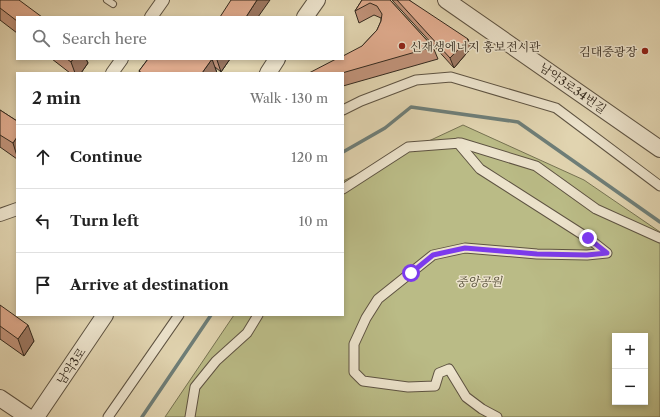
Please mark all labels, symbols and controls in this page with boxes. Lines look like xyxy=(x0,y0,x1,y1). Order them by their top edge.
search box xyxy=(16,16,344,60)
icon: search xyxy=(30,27,52,49)
text: Search here xyxy=(62,29,147,48)
place label: 신재생에너지 홍보전시관 xyxy=(410,39,541,54)
marker: 신재생에너지 홍보전시관 xyxy=(397,41,407,51)
place label: 김대중광장 xyxy=(579,44,637,59)
marker: 김대중광장 xyxy=(640,46,650,56)
street label: 남악3로34번길 xyxy=(537,59,609,117)
text: 2 min xyxy=(32,88,81,108)
text: Walk · 130 m xyxy=(250,90,328,106)
icon: ahead xyxy=(32,146,54,168)
text: Continue xyxy=(70,147,142,166)
text: 120 m xyxy=(291,149,328,165)
icon: left xyxy=(32,210,54,232)
text: Turn left xyxy=(70,211,139,230)
text: 10 m xyxy=(299,213,328,229)
route end xyxy=(579,229,597,247)
route start xyxy=(402,264,420,282)
icon: arrive xyxy=(32,274,54,296)
park label: 중앙공원 xyxy=(456,274,504,289)
text: Arrive at destination xyxy=(70,275,229,294)
map controls xyxy=(612,333,648,405)
button: + xyxy=(612,333,648,369)
street label: 남악3로 xyxy=(53,344,89,387)
button: − xyxy=(612,369,648,405)

